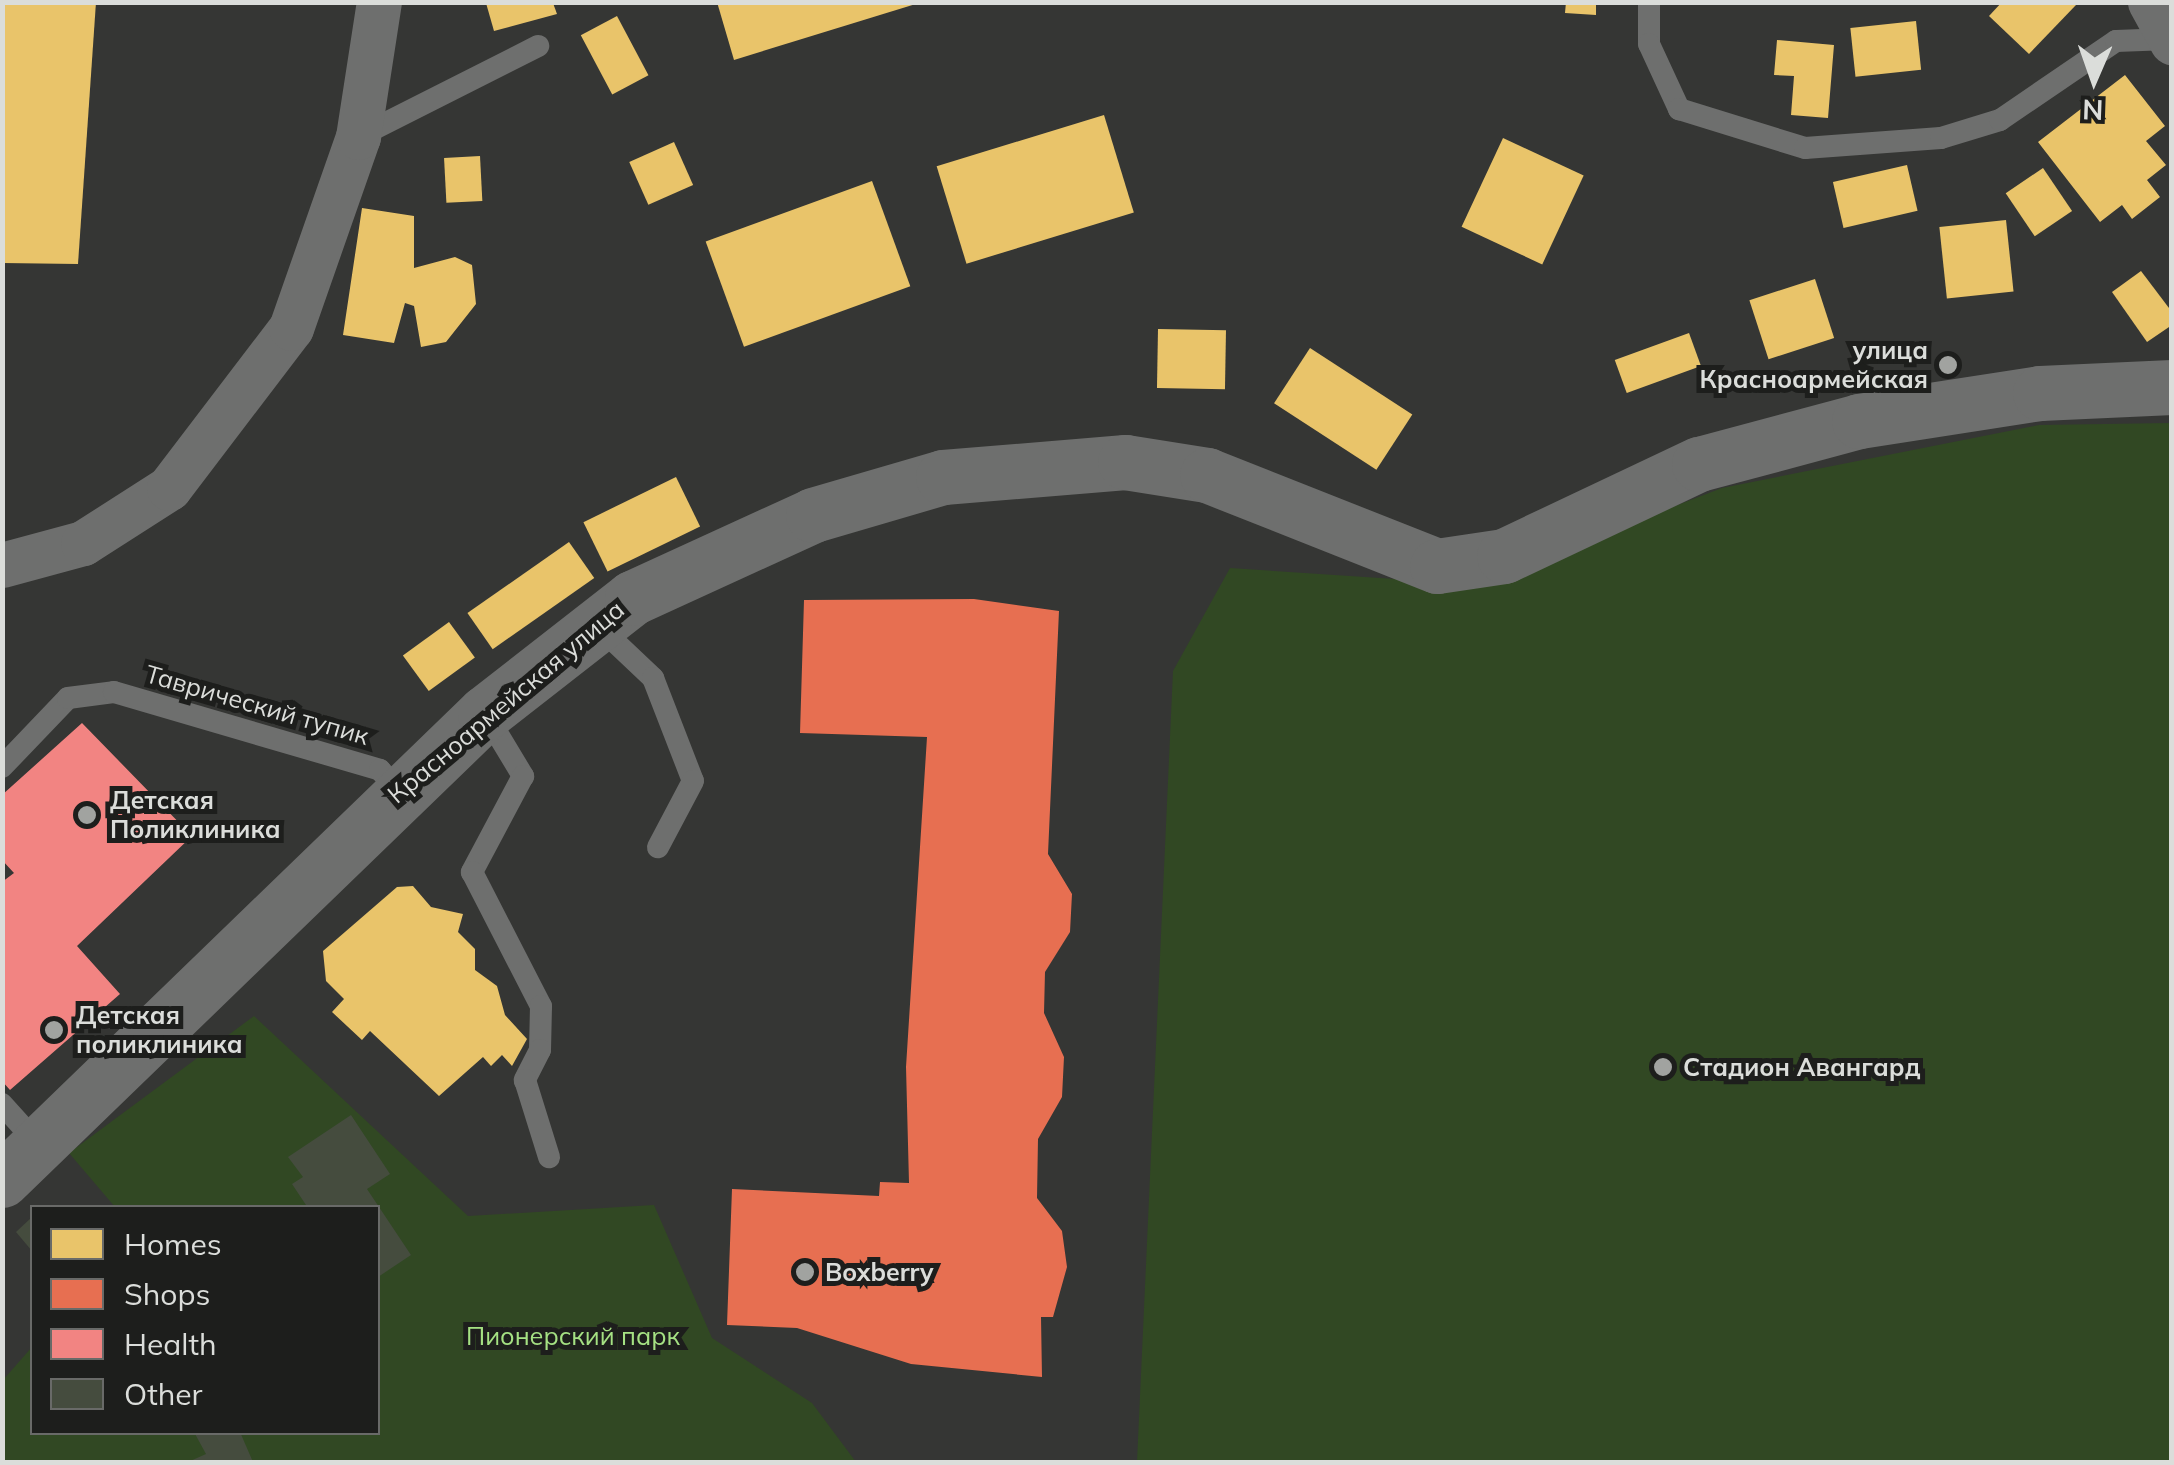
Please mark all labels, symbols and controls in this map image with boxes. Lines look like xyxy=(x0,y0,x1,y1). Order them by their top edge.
north arrow xyxy=(2044,30,2144,130)
text: N xyxy=(2082,93,2104,128)
place label: улица Красноармейская xyxy=(1700,336,1928,395)
marker: улица Красноармейская xyxy=(1937,354,1959,376)
street label: Красноармейская улица xyxy=(382,594,630,810)
street label: Таврический тупик xyxy=(142,659,372,751)
place label: Детская Поликлиника xyxy=(110,786,281,845)
marker: Детская Поликлиника xyxy=(74,802,100,828)
place label: Детская поликлиника xyxy=(76,1001,243,1060)
marker: Детская поликлиника xyxy=(41,1017,67,1043)
place label: Стадион Авангард xyxy=(1683,1052,1920,1082)
marker: Стадион Авангард xyxy=(1652,1056,1674,1078)
legend xyxy=(30,1205,380,1435)
text: Homes xyxy=(124,1225,222,1263)
place label: Boxberry xyxy=(825,1257,934,1287)
marker: Boxberry xyxy=(794,1261,816,1283)
text: Shops xyxy=(124,1275,210,1313)
park label: Пионерский парк xyxy=(466,1321,680,1351)
text: Health xyxy=(124,1325,217,1363)
text: Other xyxy=(124,1375,202,1413)

